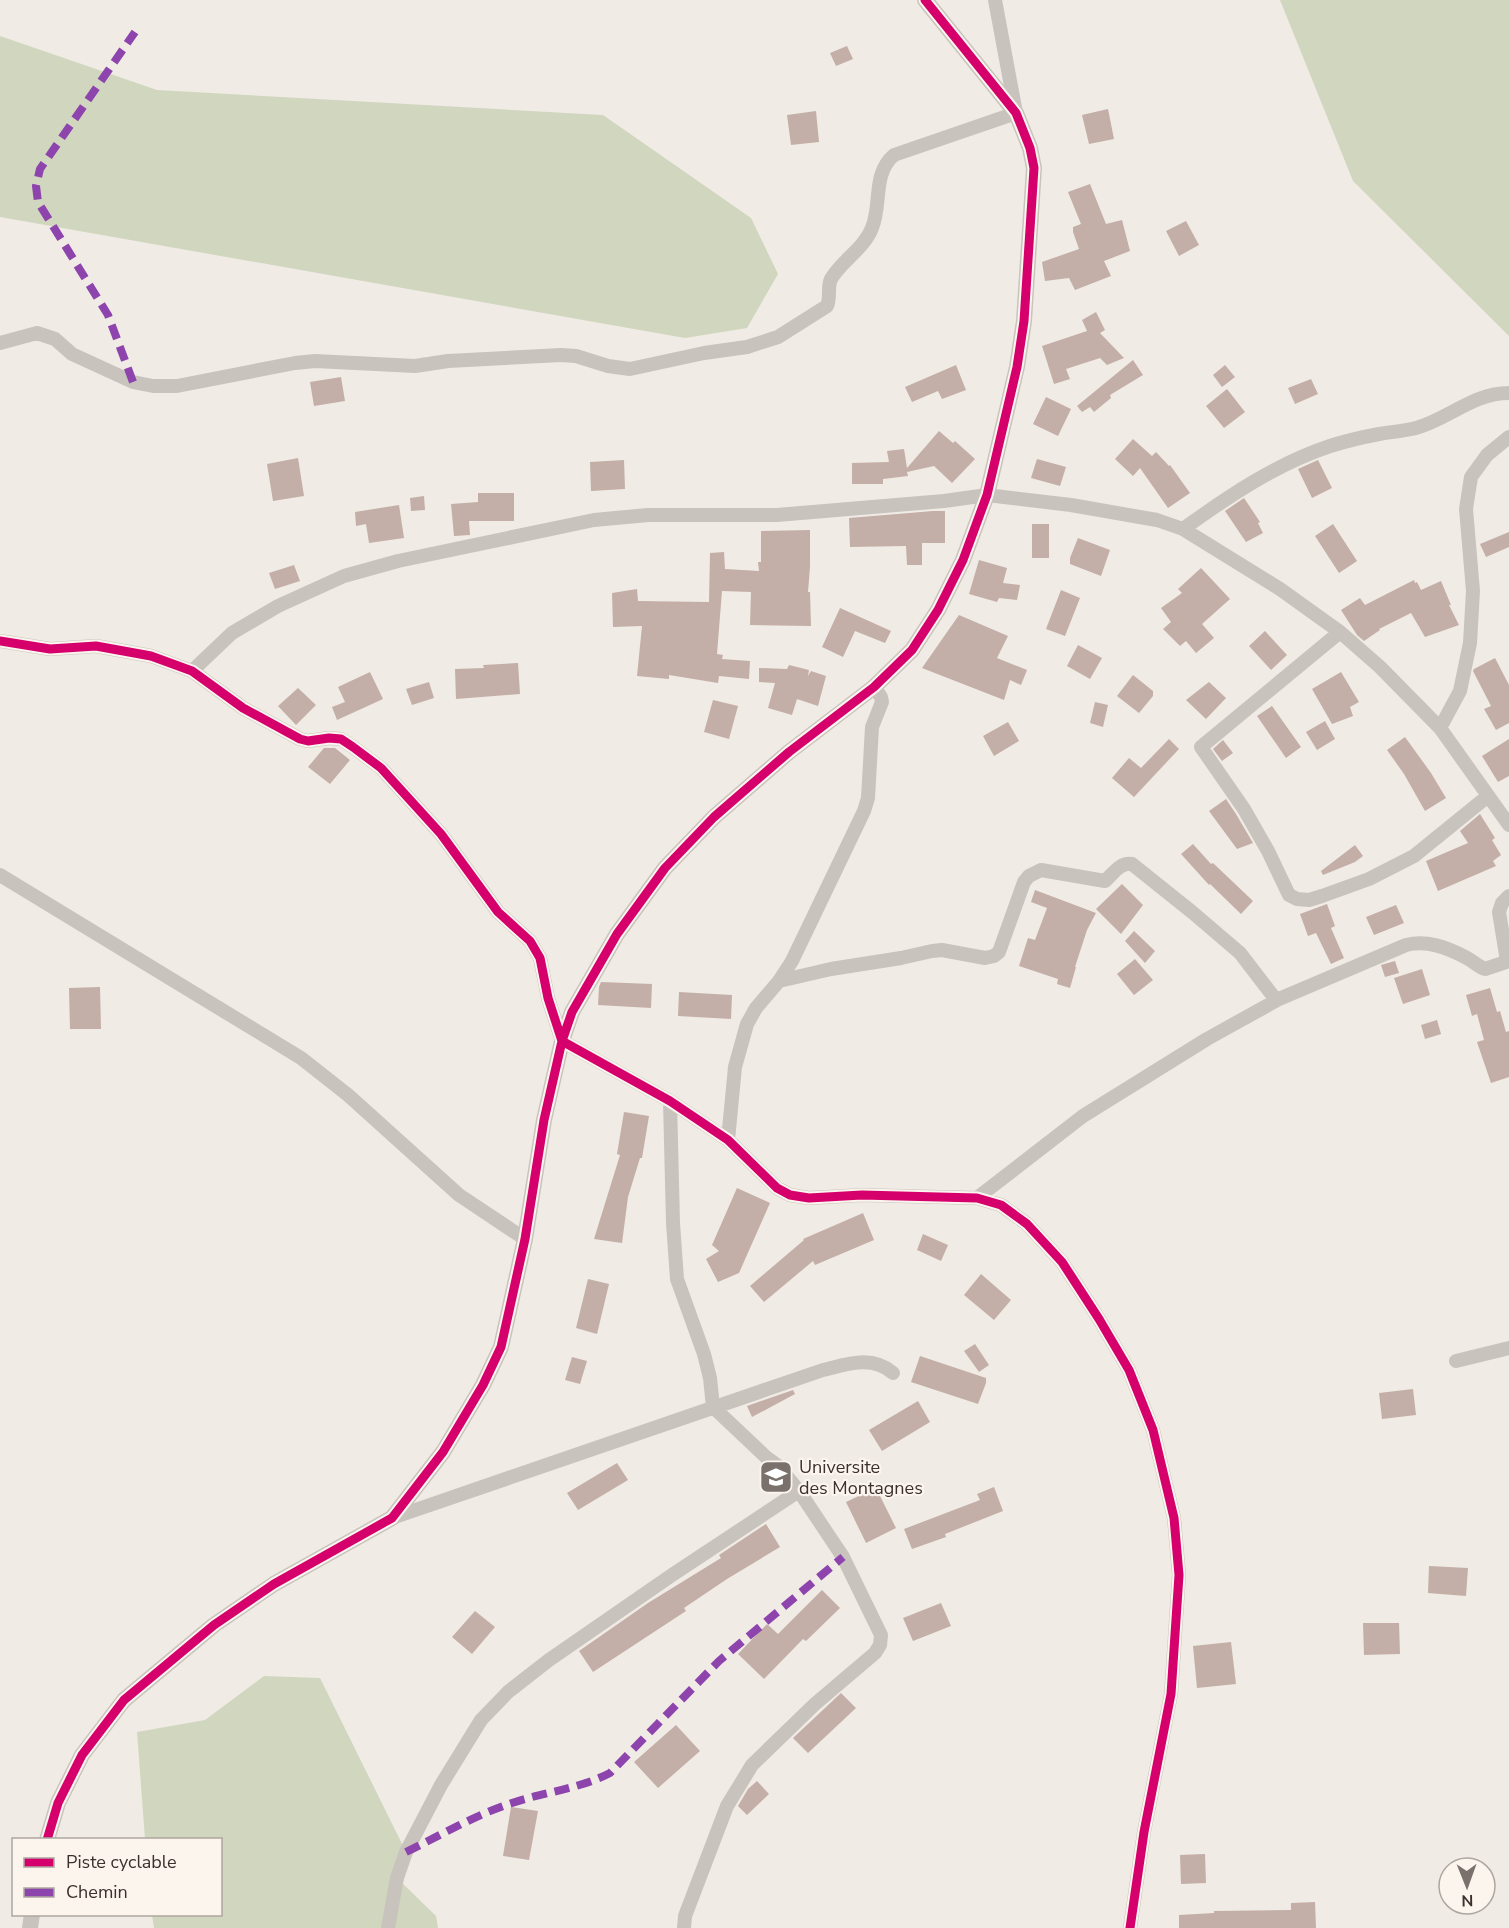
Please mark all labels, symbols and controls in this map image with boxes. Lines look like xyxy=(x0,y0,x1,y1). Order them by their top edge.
place label: Universite des Montagnes xyxy=(799,1455,923,1500)
school or university icon: Universite des Montagnes xyxy=(758,1459,794,1495)
legend xyxy=(12,1838,222,1916)
text: Piste cyclable xyxy=(66,1850,177,1874)
north arrow xyxy=(1437,1856,1497,1916)
text: Chemin xyxy=(66,1880,128,1904)
text: N xyxy=(1461,1889,1473,1911)

